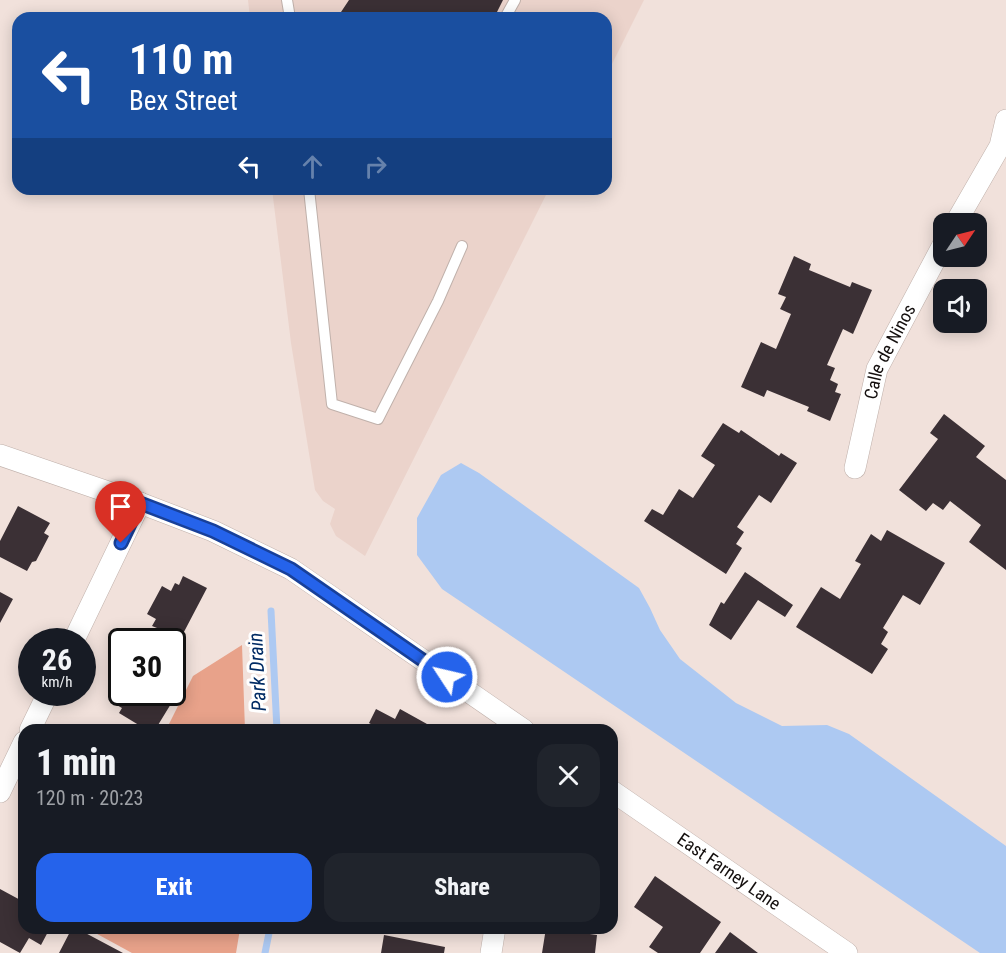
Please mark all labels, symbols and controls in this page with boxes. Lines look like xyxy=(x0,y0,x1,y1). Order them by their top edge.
text: 110 m xyxy=(129,35,234,84)
icon: left xyxy=(30,36,108,114)
text: Bex Street xyxy=(129,85,238,117)
icon: left xyxy=(233,150,266,183)
icon: ahead xyxy=(296,150,329,183)
icon: right xyxy=(359,150,392,183)
north arrow xyxy=(933,213,987,267)
map controls xyxy=(933,213,987,333)
button: sound xyxy=(933,279,987,333)
street label: Calle de Ninos xyxy=(860,300,920,401)
pin xyxy=(95,481,146,543)
icon: arrive xyxy=(104,490,137,523)
speed limit sign: 30 xyxy=(108,628,186,706)
water label: Park Drain xyxy=(243,632,271,712)
text: 26 xyxy=(42,642,72,677)
position arrow xyxy=(415,645,479,709)
text: km/h xyxy=(42,673,72,691)
text: 1 min xyxy=(36,742,116,784)
button: close xyxy=(537,744,600,807)
text: 120 m · 20:23 xyxy=(36,786,143,810)
street label: East Farney Lane xyxy=(674,828,785,914)
button: Exit xyxy=(36,853,312,922)
button: Share xyxy=(324,853,600,922)

